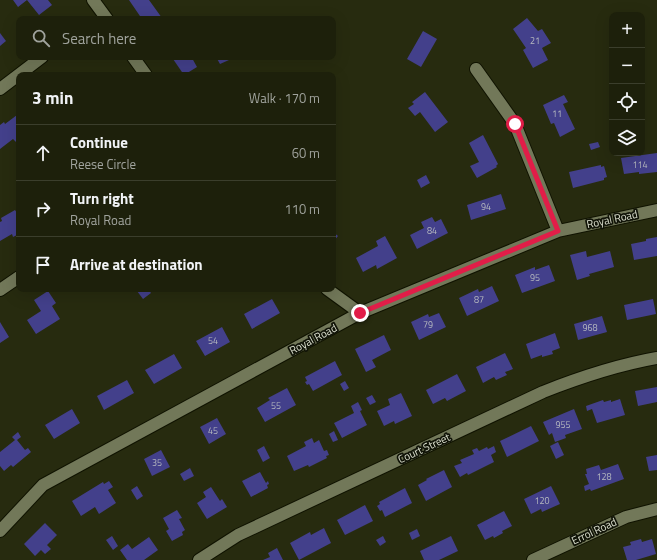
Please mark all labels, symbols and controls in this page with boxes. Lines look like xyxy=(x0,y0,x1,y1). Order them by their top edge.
map controls xyxy=(609,12,645,156)
button: + xyxy=(609,12,645,48)
search box xyxy=(16,16,336,60)
icon: search xyxy=(30,27,52,49)
text: Search here xyxy=(62,27,136,50)
house number: 21 xyxy=(530,34,540,47)
button: − xyxy=(609,48,645,84)
button: locate xyxy=(609,84,645,120)
text: 3 min xyxy=(32,85,73,111)
text: Walk · 170 m xyxy=(249,88,320,108)
house number: 11 xyxy=(552,107,562,120)
route start xyxy=(506,115,524,133)
button: layers xyxy=(609,120,645,156)
text: Continue xyxy=(70,131,128,154)
icon: ahead xyxy=(32,142,54,164)
text: 60 m xyxy=(292,143,320,163)
text: Reese Circle xyxy=(70,154,136,174)
house number: 114 xyxy=(632,158,648,171)
text: Turn right xyxy=(70,187,134,210)
icon: right xyxy=(32,198,54,220)
text: 110 m xyxy=(284,199,320,219)
house number: 94 xyxy=(481,200,491,213)
street label: Royal Road xyxy=(585,206,639,232)
text: Royal Road xyxy=(70,210,131,230)
house number: 84 xyxy=(427,224,437,237)
text: Arrive at destination xyxy=(70,253,203,276)
icon: arrive xyxy=(32,254,54,276)
house number: 95 xyxy=(530,271,540,284)
house number: 87 xyxy=(474,293,484,306)
route end xyxy=(351,304,369,322)
house number: 79 xyxy=(423,318,433,331)
street label: Royal Road xyxy=(286,320,340,358)
house number: 968 xyxy=(582,321,598,334)
house number: 54 xyxy=(208,334,218,347)
house number: 55 xyxy=(271,399,281,412)
house number: 955 xyxy=(555,418,571,431)
house number: 45 xyxy=(208,424,218,437)
street label: Court Street xyxy=(395,429,453,467)
house number: 35 xyxy=(152,456,162,469)
house number: 128 xyxy=(596,470,612,483)
house number: 120 xyxy=(534,494,550,507)
street label: Errol Road xyxy=(569,513,619,548)

